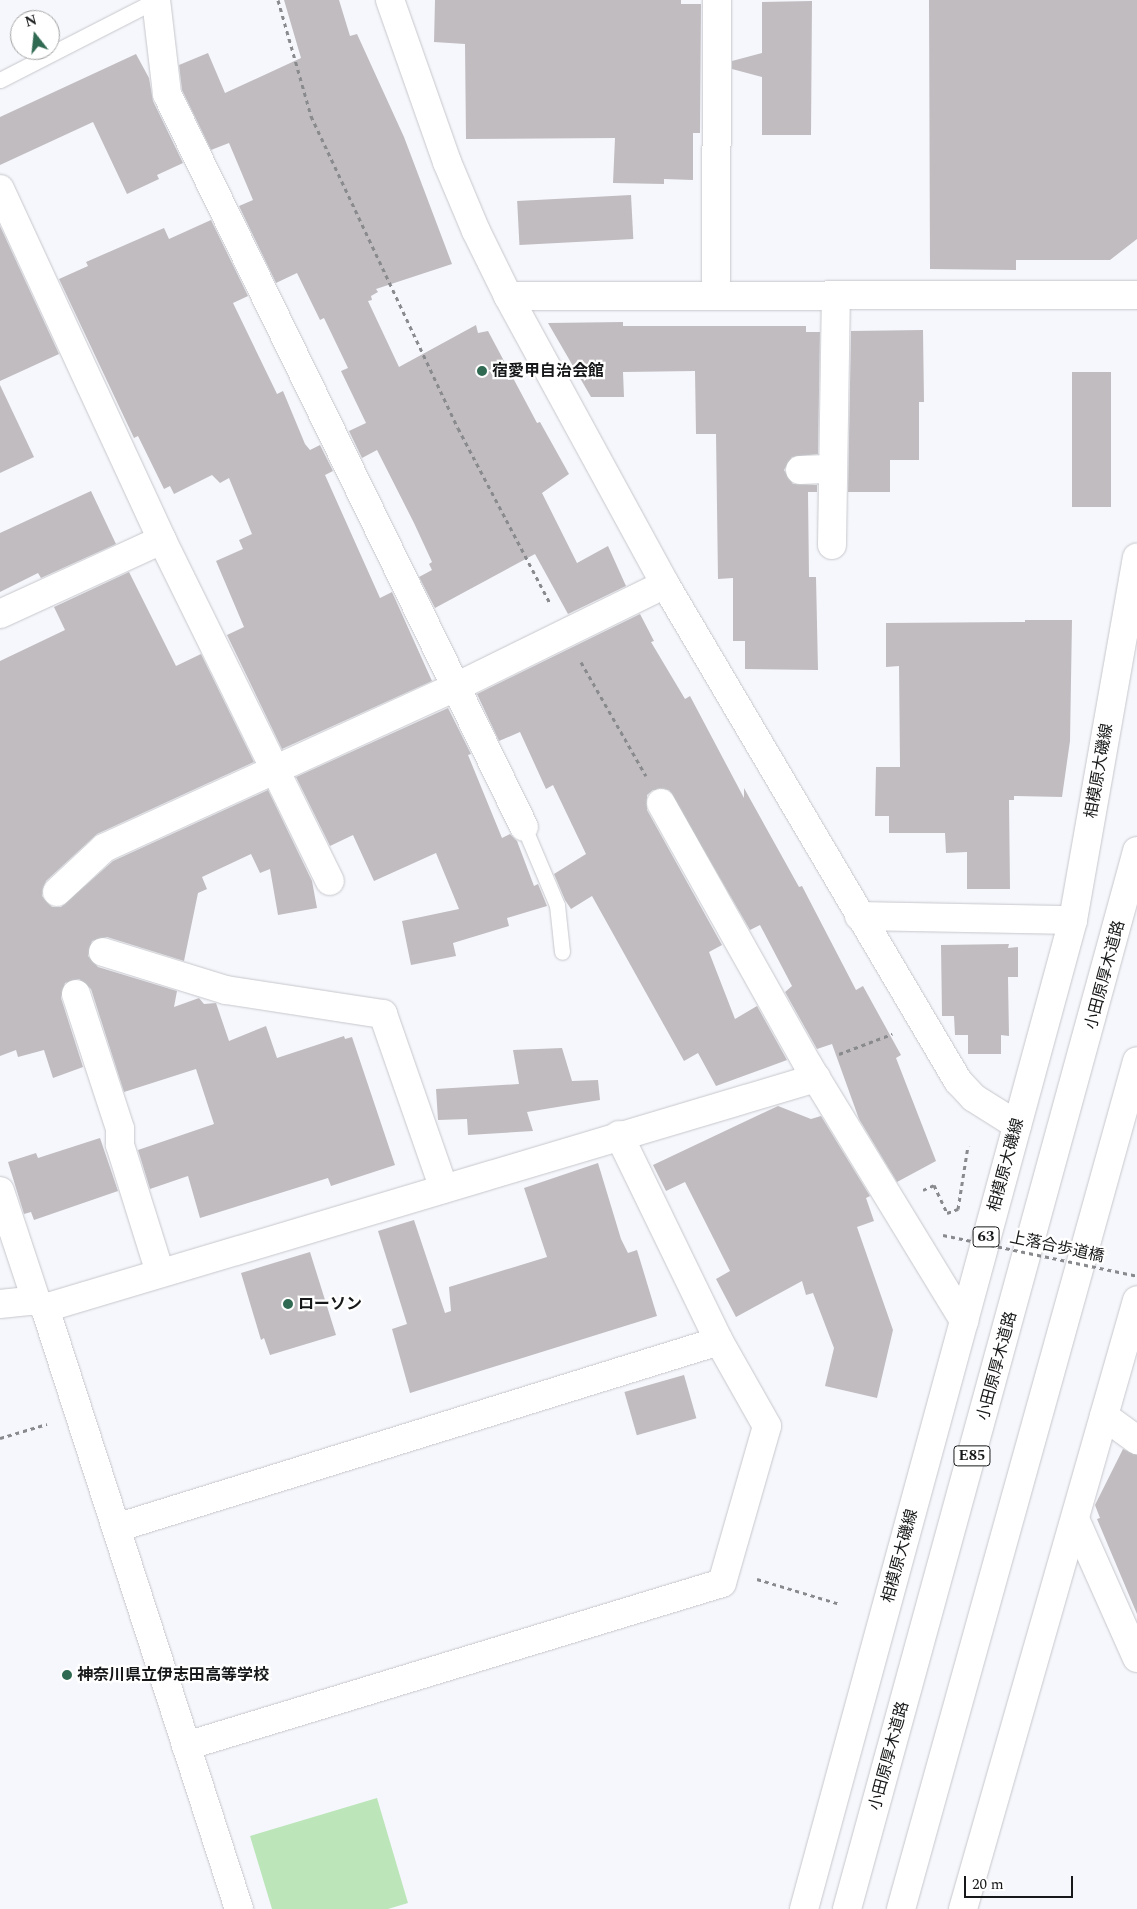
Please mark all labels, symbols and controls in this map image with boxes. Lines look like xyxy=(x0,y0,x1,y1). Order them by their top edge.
text: N xyxy=(23,9,39,33)
north arrow xyxy=(10,10,60,60)
place label: 宿愛甲自治会館 xyxy=(492,361,604,381)
marker: 宿愛甲自治会館 xyxy=(476,365,488,377)
street label: 相模原大磯線 xyxy=(1081,722,1117,820)
street label: 小田原厚木道路 xyxy=(1081,918,1129,1032)
street label: 相模原大磯線 xyxy=(984,1116,1028,1214)
road number: 63 xyxy=(972,1224,1000,1250)
street label: 上落合歩道橋 xyxy=(1008,1228,1106,1266)
place label: ローソン xyxy=(298,1294,362,1314)
marker: ローソン xyxy=(282,1298,294,1310)
street label: 小田原厚木道路 xyxy=(973,1309,1021,1423)
road number: E85 xyxy=(953,1444,991,1468)
street label: 相模原大磯線 xyxy=(878,1507,922,1605)
place label: 神奈川県立伊志田高等学校 xyxy=(77,1665,269,1685)
marker: 神奈川県立伊志田高等学校 xyxy=(61,1669,73,1681)
street label: 小田原厚木道路 xyxy=(865,1699,913,1813)
scale bar xyxy=(967,1866,1076,1898)
text: 20 m xyxy=(972,1873,1004,1896)

